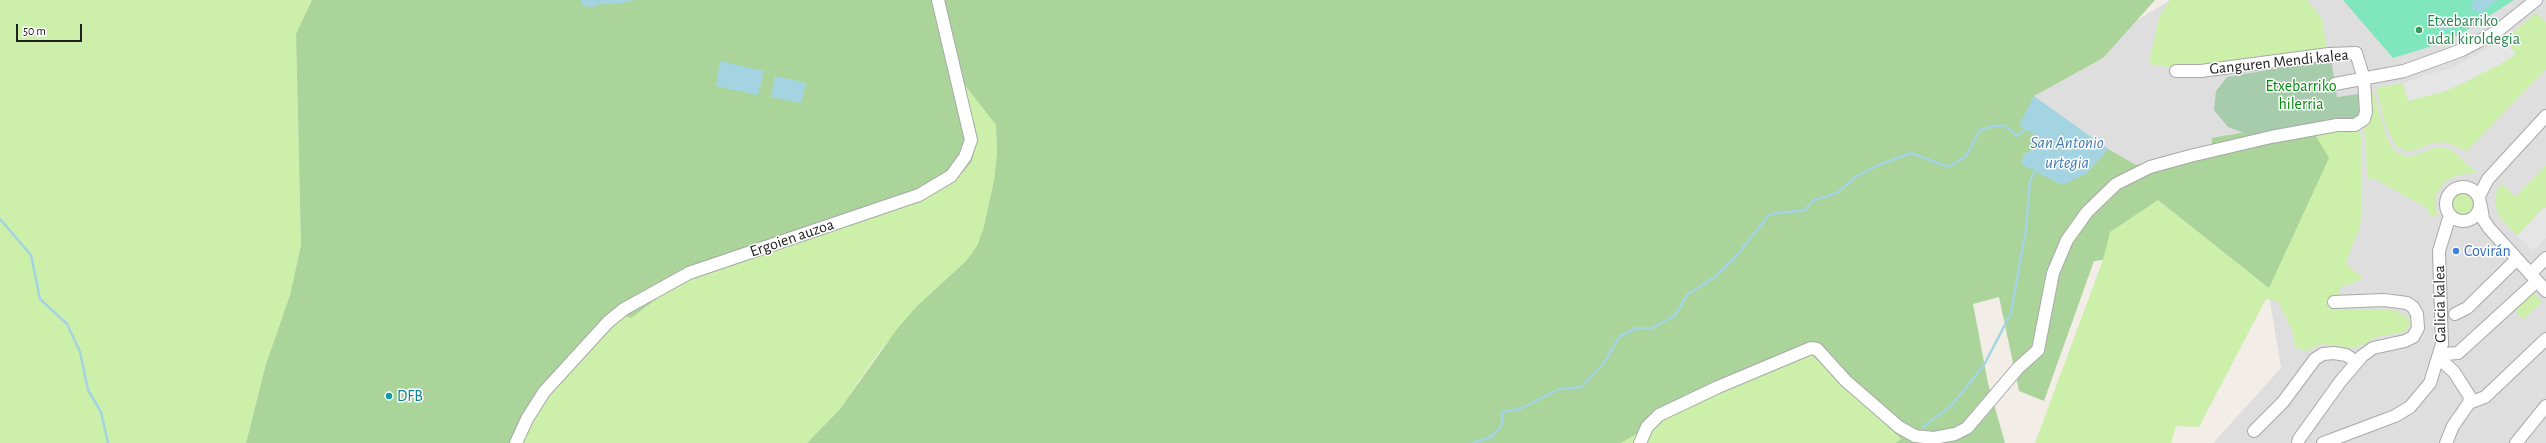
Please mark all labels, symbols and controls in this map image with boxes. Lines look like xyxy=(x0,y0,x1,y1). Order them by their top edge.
place label: Etxebarriko udal kiroldegia xyxy=(2427,11,2520,49)
scale bar xyxy=(18,16,84,42)
text: 50 m xyxy=(23,25,46,37)
marker: Etxebarriko udal kiroldegia xyxy=(2414,25,2424,35)
street label: Ganguren Mendi kalea xyxy=(2208,45,2350,79)
park label: Etxebarriko hilerria xyxy=(2265,76,2337,114)
water label: San Antonio urtegia xyxy=(2030,133,2104,173)
street label: Ergoien auzoa xyxy=(747,215,837,261)
place label: Covirán xyxy=(2464,241,2511,261)
marker: Covirán xyxy=(2451,246,2461,256)
street label: Galicia kalea xyxy=(2430,265,2450,343)
place label: DFB xyxy=(397,386,423,406)
marker: DFB xyxy=(384,391,394,401)

